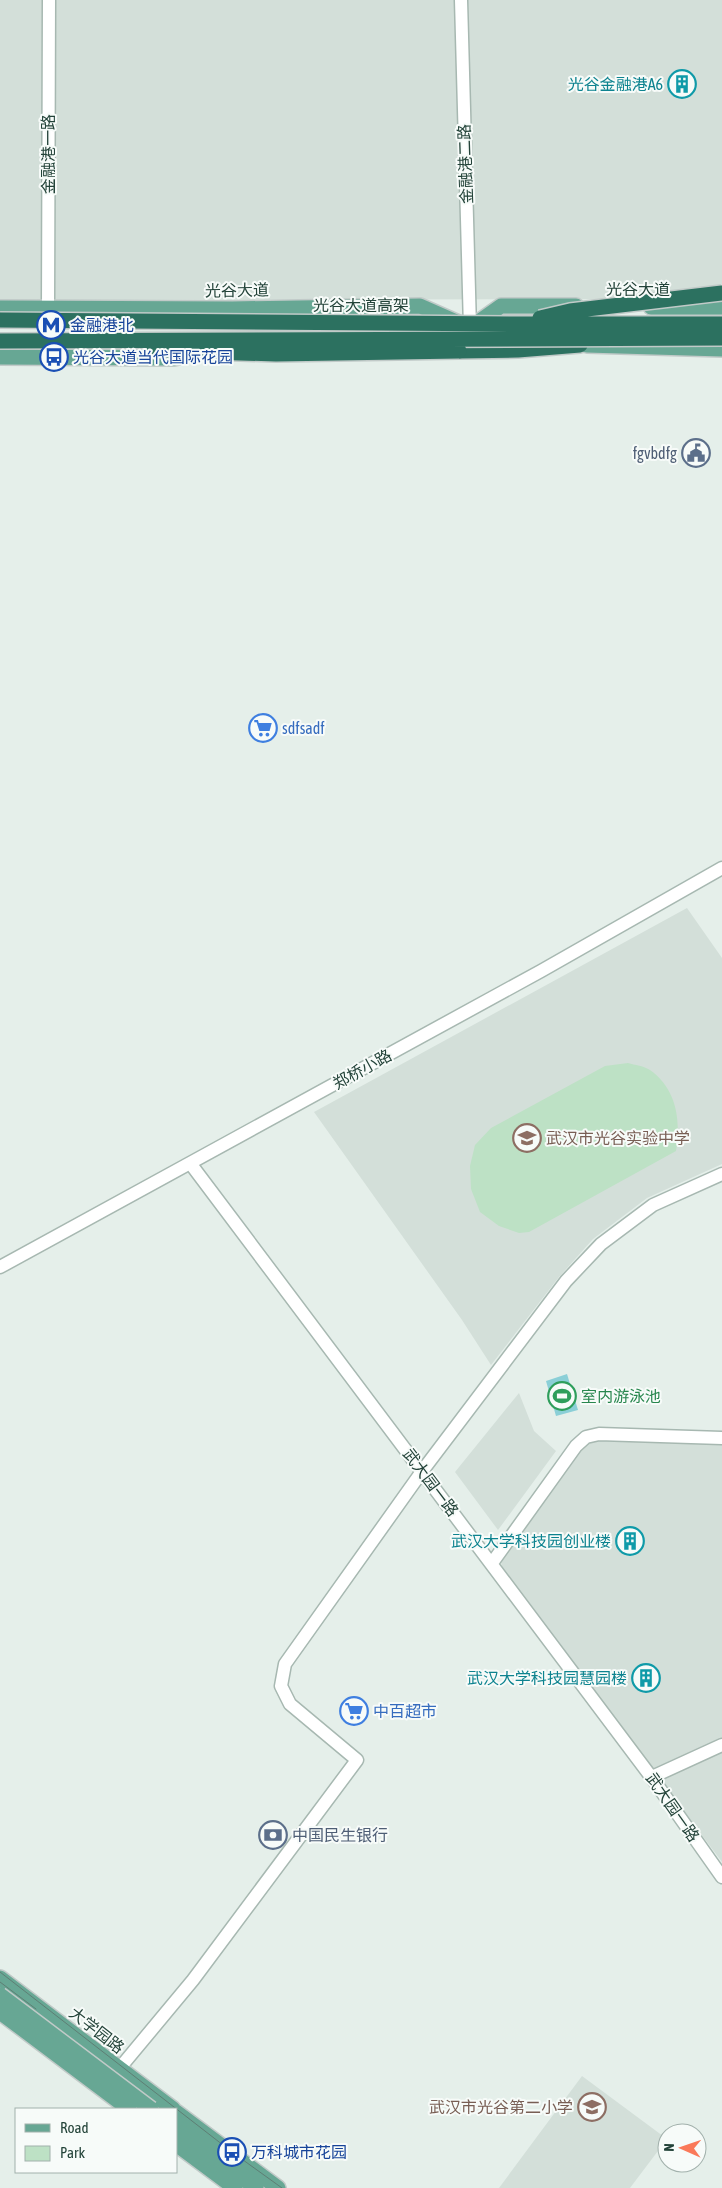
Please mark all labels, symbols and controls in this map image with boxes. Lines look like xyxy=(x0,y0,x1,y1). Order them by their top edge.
building icon: 光谷金融港A6 xyxy=(667,69,697,99)
place label: 光谷金融港A6 xyxy=(568,75,663,93)
street label: 金融港一路 xyxy=(39,114,57,194)
street label: 金融港二路 xyxy=(455,124,475,204)
street label: 光谷大道 xyxy=(205,280,269,300)
street label: 光谷大道 xyxy=(606,280,670,298)
street label: 光谷大道高架 xyxy=(313,296,409,314)
metro station icon: 金融港北 xyxy=(36,310,66,340)
place label: 金融港北 xyxy=(70,316,134,334)
bus stop icon: 光谷大道当代国际花园 xyxy=(39,342,69,372)
place label: 光谷大道当代国际花园 xyxy=(73,348,233,366)
public building icon: fgvbdfg xyxy=(681,438,711,468)
place label: fgvbdfg xyxy=(633,444,677,463)
supermarket icon: sdfsadf xyxy=(248,713,278,743)
place label: sdfsadf xyxy=(282,719,325,737)
street label: 郑桥小路 xyxy=(330,1046,394,1092)
school or university icon: 武汉市光谷实验中学 xyxy=(512,1123,542,1153)
place label: 武汉市光谷实验中学 xyxy=(546,1129,690,1147)
sports icon: 室内游泳池 xyxy=(547,1381,577,1411)
place label: 室内游泳池 xyxy=(581,1387,661,1405)
street label: 武大园一路 xyxy=(400,1445,462,1519)
building icon: 武汉大学科技园创业楼 xyxy=(615,1526,645,1556)
place label: 武汉大学科技园创业楼 xyxy=(451,1532,611,1550)
building icon: 武汉大学科技园慧园楼 xyxy=(631,1663,661,1693)
place label: 武汉大学科技园慧园楼 xyxy=(467,1669,627,1687)
supermarket icon: 中百超市 xyxy=(339,1696,369,1726)
place label: 中百超市 xyxy=(373,1702,437,1720)
street label: 武大园一路 xyxy=(643,1769,703,1845)
bank icon: 中国民生银行 xyxy=(258,1820,288,1850)
place label: 中国民生银行 xyxy=(292,1826,388,1844)
street label: 大学园路 xyxy=(66,2003,128,2057)
school or university icon: 武汉市光谷第二小学 xyxy=(577,2092,607,2122)
place label: 武汉市光谷第二小学 xyxy=(429,2098,573,2116)
legend xyxy=(15,2108,178,2173)
text: Road xyxy=(60,2119,89,2136)
north arrow xyxy=(657,2123,707,2173)
bus stop icon: 万科城市花园 xyxy=(217,2137,247,2167)
place label: 万科城市花园 xyxy=(251,2143,347,2161)
text: N xyxy=(661,2143,677,2152)
text: Park xyxy=(60,2144,85,2161)

